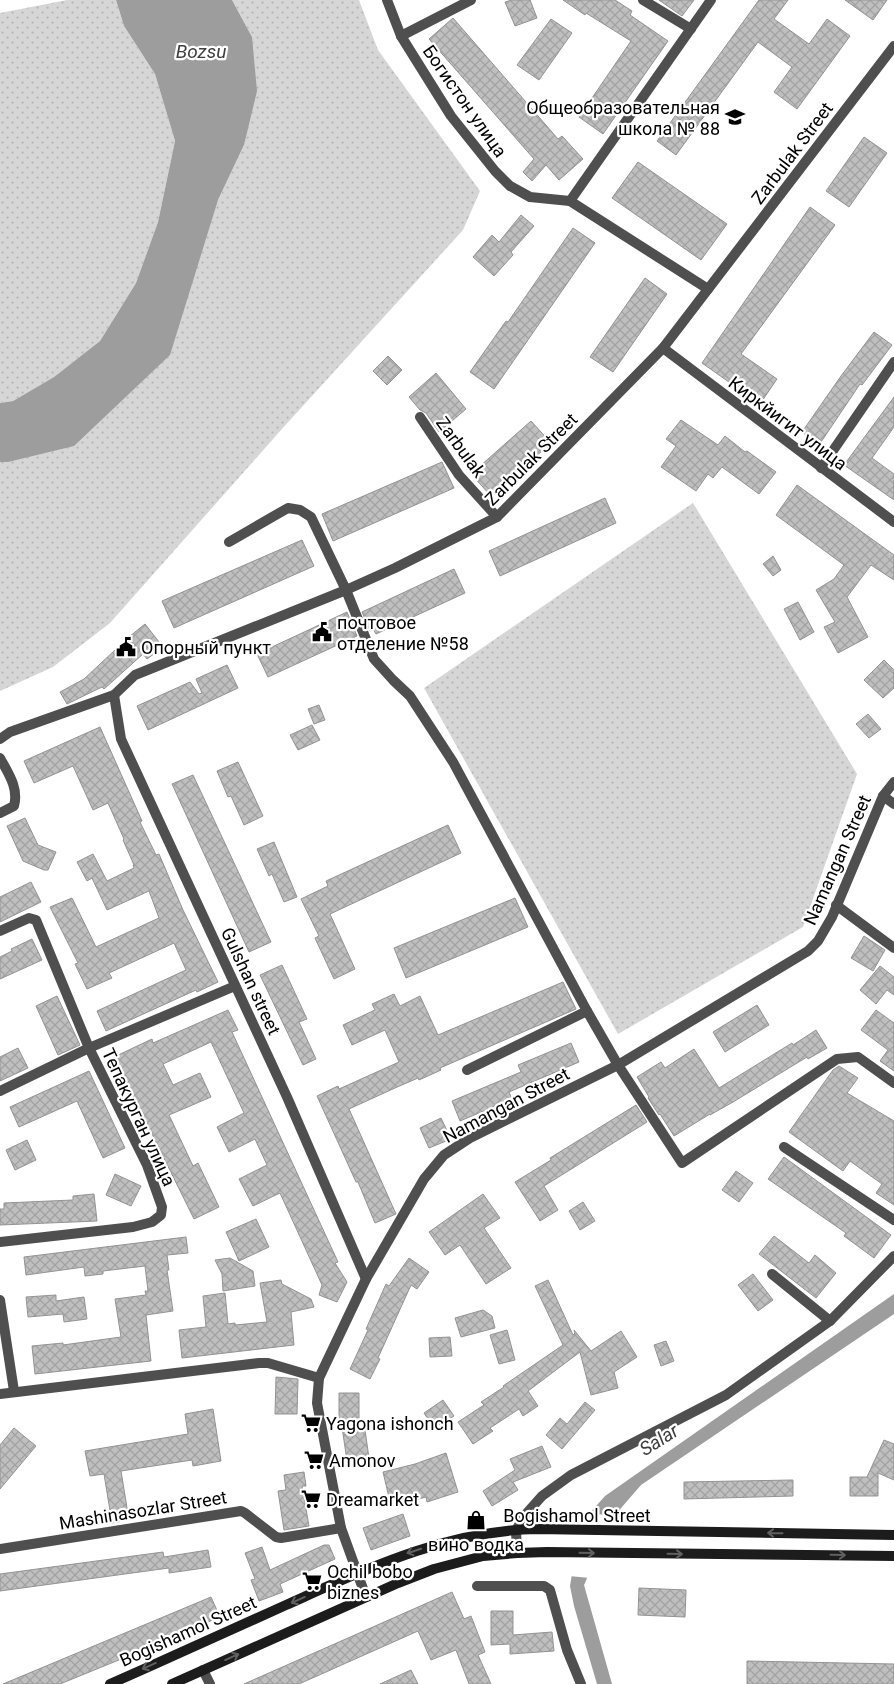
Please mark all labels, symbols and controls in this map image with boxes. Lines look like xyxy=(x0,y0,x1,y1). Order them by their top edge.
water label: Bozsu xyxy=(176,40,226,63)
street label: Богистон улица xyxy=(419,41,511,161)
place label: Общеобразовательная школа № 88 xyxy=(526,97,720,139)
street label: Zarbulak Street xyxy=(747,98,837,208)
school or university icon: Общеобразовательная школа № 88 xyxy=(724,106,746,128)
street label: Киркйигит улица xyxy=(725,372,851,474)
street label: Zarbulak Street xyxy=(480,408,582,510)
street label: Zarbulak xyxy=(432,413,491,482)
place label: почтовое отделение №58 xyxy=(337,612,469,654)
public building icon: почтовое отделение №58 xyxy=(311,621,333,643)
public building icon: Опорный пункт xyxy=(115,636,137,658)
place label: Опорный пункт xyxy=(141,637,271,658)
street label: Namangan Street xyxy=(799,792,875,928)
street label: Gulshan street xyxy=(217,924,285,1038)
street label: Тепакурган улица xyxy=(98,1045,180,1189)
street label: Namangan Street xyxy=(439,1063,573,1147)
supermarket icon: Yagona ishonch xyxy=(300,1412,322,1434)
place label: Yagona ishonch xyxy=(326,1413,454,1434)
water label: Salar xyxy=(635,1419,683,1461)
supermarket icon: Amonov xyxy=(303,1449,325,1471)
place label: Amonov xyxy=(329,1450,396,1471)
street label: Mashinasozlar Street xyxy=(58,1486,228,1534)
supermarket icon: Dreamarket xyxy=(300,1488,322,1510)
place label: Dreamarket xyxy=(326,1489,419,1510)
street label: Bogishamol Street xyxy=(503,1505,651,1526)
shop icon: вино водка xyxy=(465,1509,487,1531)
one-way arrow xyxy=(768,1528,784,1538)
place label: вино водка xyxy=(428,1534,524,1555)
one-way arrow xyxy=(407,1547,423,1556)
one-way arrow xyxy=(578,1548,594,1558)
one-way arrow xyxy=(667,1549,683,1559)
one-way arrow xyxy=(830,1550,846,1560)
place label: Ochil bobo biznes xyxy=(327,1561,413,1603)
supermarket icon: Ochil bobo biznes xyxy=(301,1570,323,1592)
street label: Bogishamol Street xyxy=(116,1591,260,1671)
one-way arrow xyxy=(291,1596,306,1605)
one-way arrow xyxy=(224,1652,239,1662)
one-way arrow xyxy=(142,1662,157,1672)

